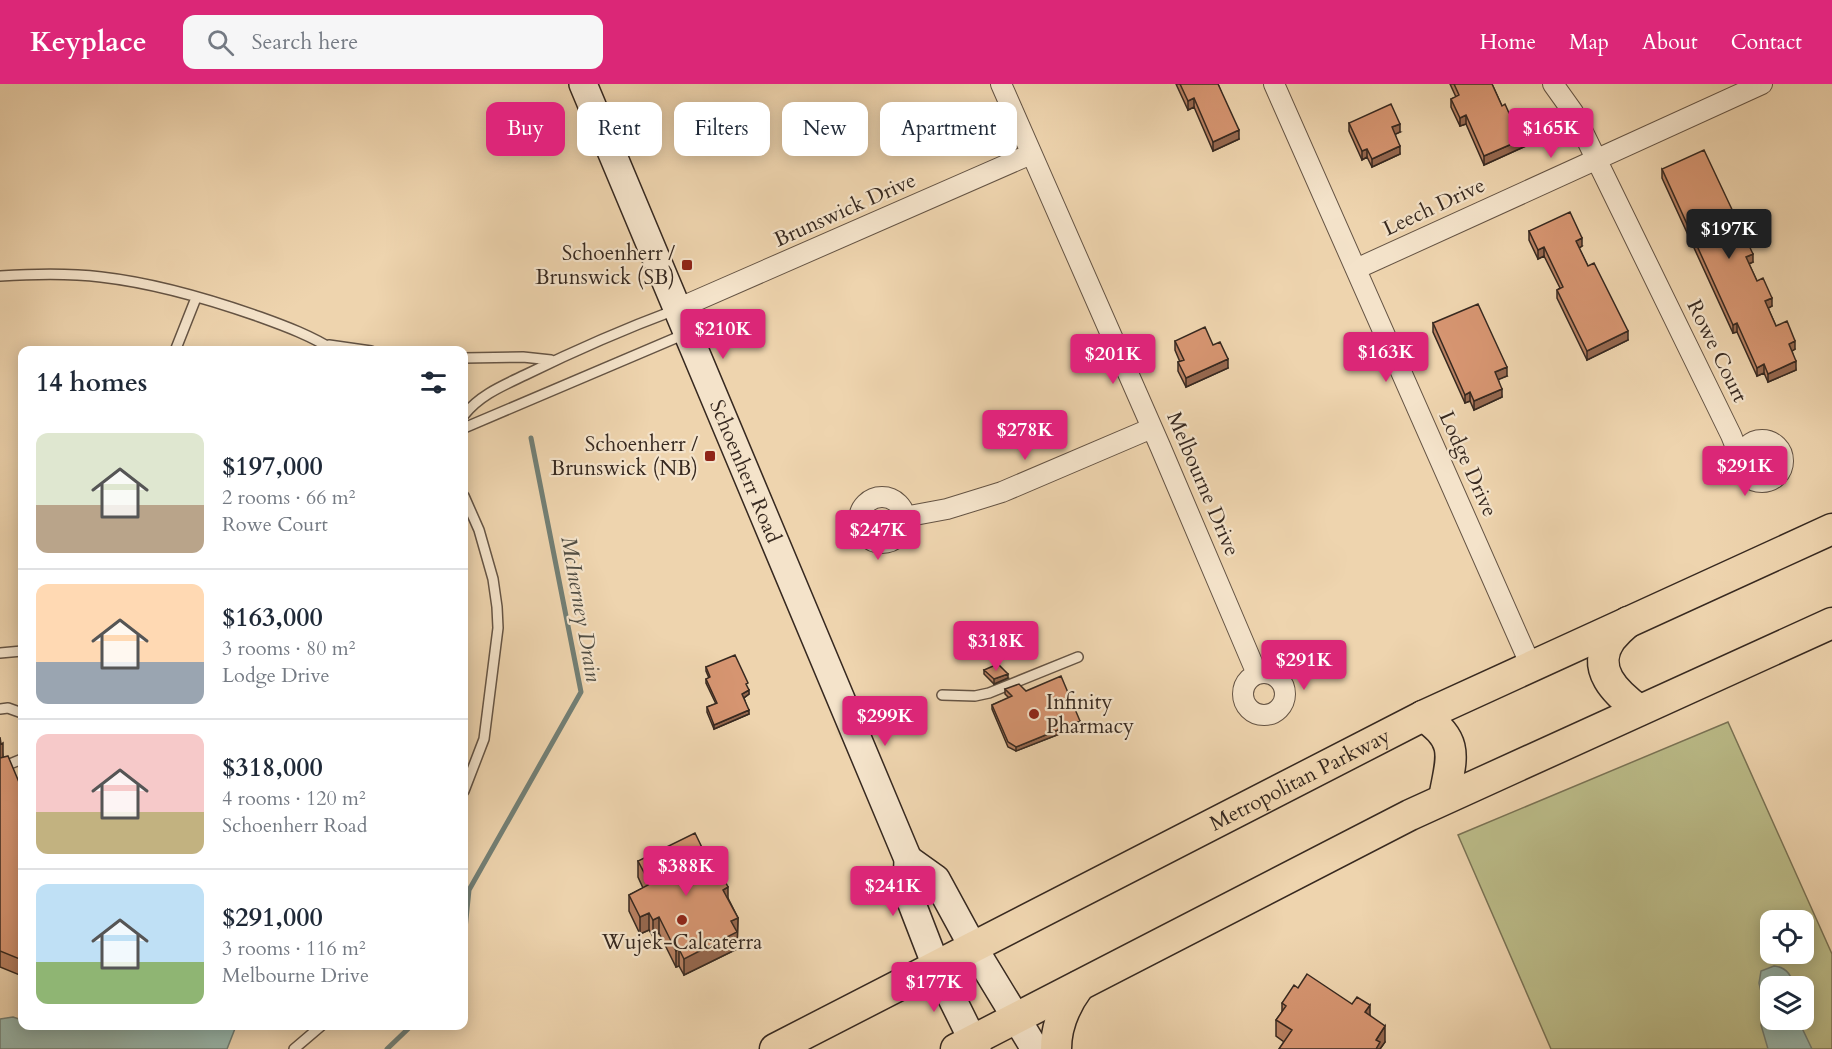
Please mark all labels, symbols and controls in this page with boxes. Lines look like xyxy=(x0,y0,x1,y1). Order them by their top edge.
search box xyxy=(183,15,603,69)
text: Keyplace xyxy=(30,23,147,61)
icon: search xyxy=(204,26,237,59)
text: Search here xyxy=(252,27,358,57)
text: Home xyxy=(1480,28,1536,57)
text: Map xyxy=(1569,28,1609,57)
text: About xyxy=(1642,28,1698,57)
text: Contact xyxy=(1731,28,1802,57)
chip: Buy xyxy=(486,102,565,156)
chip: Rent xyxy=(577,102,662,156)
chip: Filters xyxy=(674,102,770,156)
chip: New xyxy=(782,102,868,156)
chip: Apartment xyxy=(880,102,1017,156)
pin: $165K xyxy=(1509,108,1593,159)
text: $165K xyxy=(1522,114,1580,141)
street label: Brunswick Drive xyxy=(769,166,921,254)
street label: Leech Drive xyxy=(1378,171,1490,243)
pin: $197K xyxy=(1687,209,1771,260)
text: $197K xyxy=(1700,215,1758,242)
place label: Schoenherr / Brunswick (SB) xyxy=(535,239,675,292)
marker: Schoenherr / Brunswick (SB) xyxy=(680,258,694,272)
street label: Rowe Court xyxy=(1680,295,1755,408)
pin: $210K xyxy=(681,309,765,360)
text: $210K xyxy=(694,315,752,342)
pin: $163K xyxy=(1344,332,1428,383)
pin: $201K xyxy=(1071,334,1155,385)
text: $163K xyxy=(1357,338,1415,365)
text: $201K xyxy=(1084,340,1142,367)
text: 14 homes xyxy=(36,365,147,400)
icon: filters xyxy=(417,366,450,399)
street label: Schoenherr Road xyxy=(703,395,788,547)
street label: Melbourne Drive xyxy=(1159,407,1247,561)
street label: Lodge Drive xyxy=(1432,407,1504,521)
pin: $278K xyxy=(983,410,1067,461)
text: $278K xyxy=(996,416,1054,443)
place label: Schoenherr / Brunswick (NB) xyxy=(551,430,698,483)
pin: $291K xyxy=(1703,446,1787,497)
text: $197,000 xyxy=(222,449,323,484)
marker: Schoenherr / Brunswick (NB) xyxy=(703,449,717,463)
text: $291K xyxy=(1716,452,1774,479)
icon: home xyxy=(84,457,156,529)
text: 2 rooms · 66 m² xyxy=(222,484,355,511)
pin: $247K xyxy=(836,510,920,561)
text: Rowe Court xyxy=(222,511,328,538)
text: $247K xyxy=(849,516,907,543)
water label: McInerney Drain xyxy=(553,534,609,684)
text: $163,000 xyxy=(222,600,323,635)
icon: home xyxy=(84,608,156,680)
pin: $318K xyxy=(954,621,1038,672)
text: $318K xyxy=(967,627,1025,654)
text: 3 rooms · 80 m² xyxy=(222,635,355,662)
pin: $291K xyxy=(1262,640,1346,691)
text: $291K xyxy=(1275,646,1333,673)
text: Lodge Drive xyxy=(222,662,330,689)
place label: Infinity Pharmacy xyxy=(1046,688,1134,741)
pin: $299K xyxy=(843,696,927,747)
text: $299K xyxy=(856,702,914,729)
marker: Infinity Pharmacy xyxy=(1027,707,1041,721)
street label: Metropolitan Parkway xyxy=(1204,721,1395,838)
text: $318,000 xyxy=(222,750,323,785)
icon: home xyxy=(84,758,156,830)
text: 4 rooms · 120 m² xyxy=(222,785,366,812)
text: Schoenherr Road xyxy=(222,812,367,839)
pin: $388K xyxy=(644,846,728,897)
text: $388K xyxy=(657,852,715,879)
pin: $241K xyxy=(851,866,935,917)
text: $241K xyxy=(864,872,922,899)
text: $291,000 xyxy=(222,900,323,935)
icon: home xyxy=(84,908,156,980)
map controls xyxy=(1760,910,1814,1030)
button: locate xyxy=(1760,910,1814,964)
marker: Wujek-Calcaterra xyxy=(675,913,689,927)
place label: Wujek-Calcaterra xyxy=(601,928,762,957)
text: 3 rooms · 116 m² xyxy=(222,935,366,962)
text: Melbourne Drive xyxy=(222,962,369,989)
pin: $177K xyxy=(892,962,976,1013)
text: $177K xyxy=(905,968,963,995)
button: layers xyxy=(1760,976,1814,1030)

